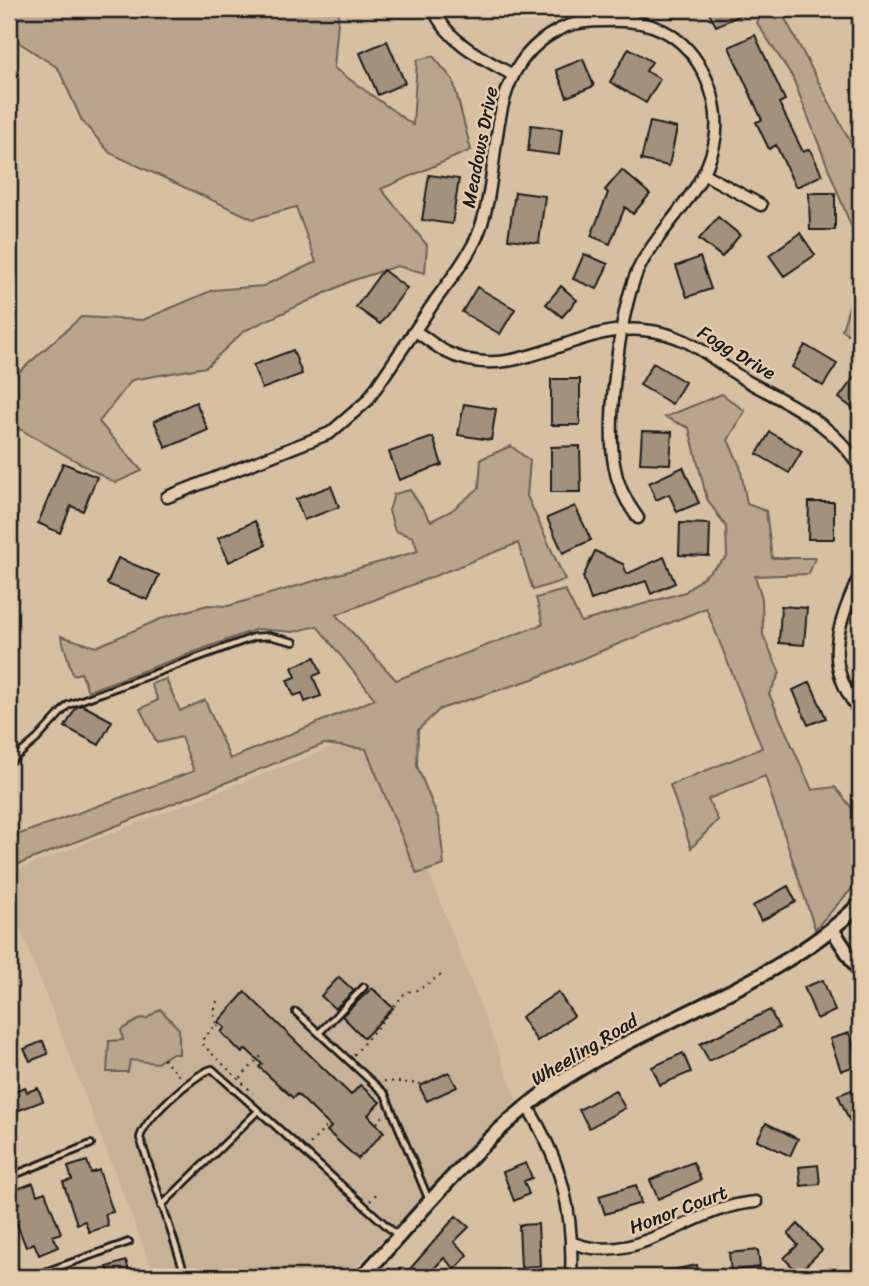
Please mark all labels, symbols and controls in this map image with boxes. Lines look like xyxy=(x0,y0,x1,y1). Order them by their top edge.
street label: Meadows Drive xyxy=(452,83,507,211)
street label: Fogg Drive xyxy=(691,316,782,389)
street label: Wheeling Road xyxy=(524,1004,645,1095)
street label: Honor Court xyxy=(624,1176,732,1243)

